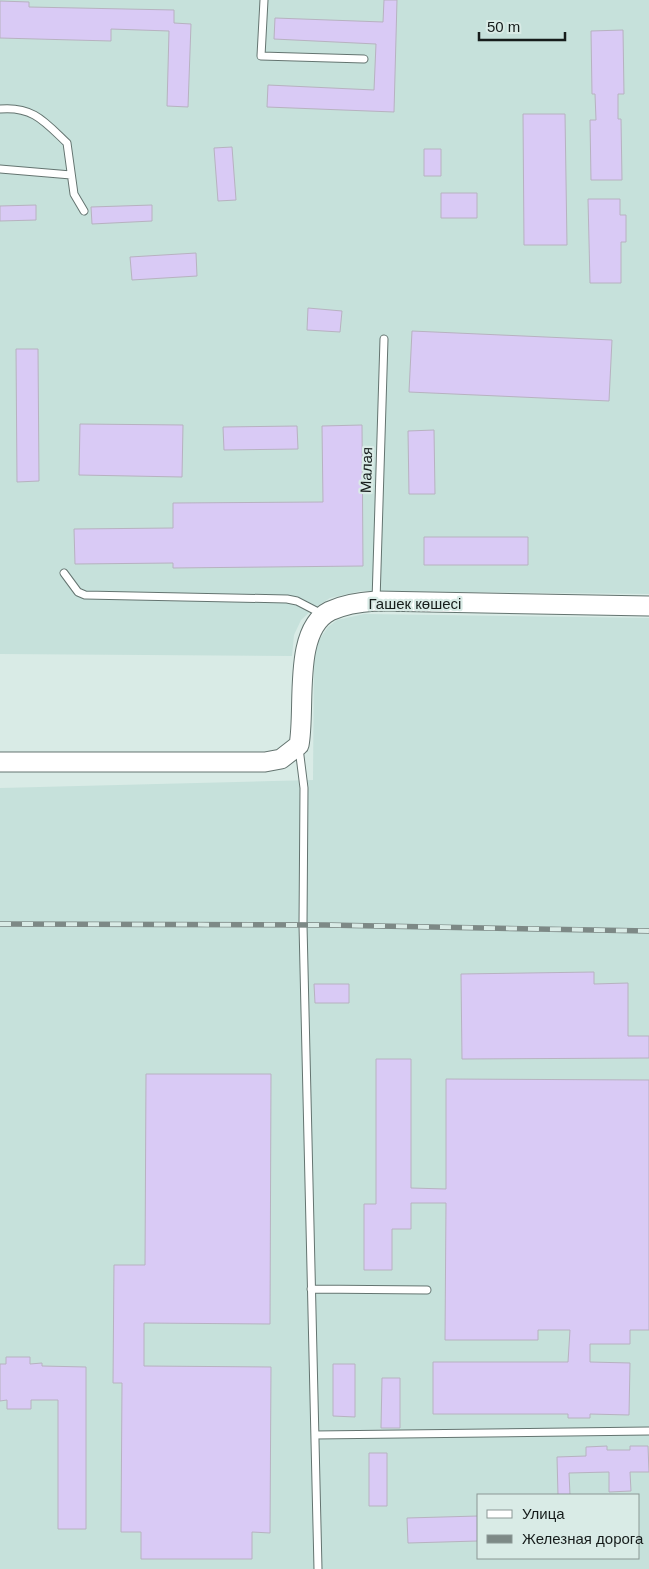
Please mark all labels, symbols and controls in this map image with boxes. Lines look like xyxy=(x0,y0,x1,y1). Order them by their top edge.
scale bar xyxy=(479,10,565,42)
text: 50 m xyxy=(487,18,520,35)
street label: Малая xyxy=(357,447,375,493)
street label: Гашек көшесі xyxy=(369,595,461,612)
legend xyxy=(477,1494,639,1559)
text: Улица xyxy=(522,1505,565,1522)
text: Железная дорога xyxy=(522,1530,644,1547)

